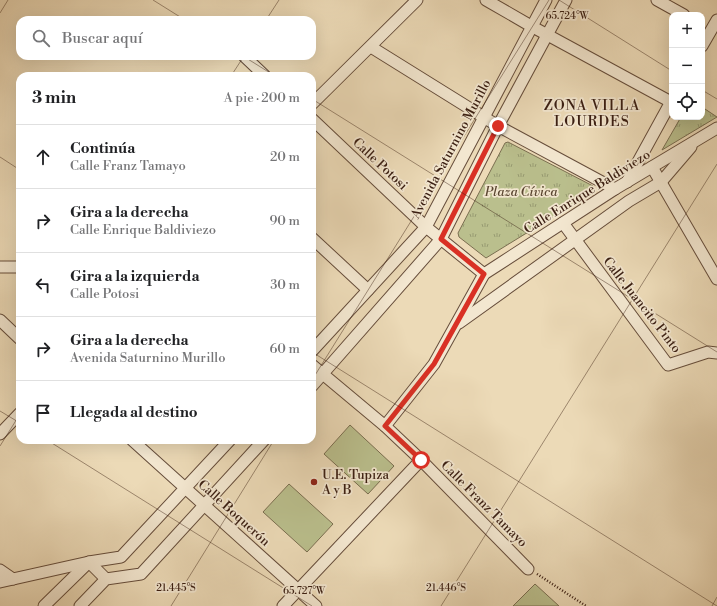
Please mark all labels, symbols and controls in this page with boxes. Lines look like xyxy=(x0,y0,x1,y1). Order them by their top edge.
text: 65.724°W xyxy=(545,10,590,22)
map controls xyxy=(669,12,705,120)
button: + xyxy=(669,12,705,48)
search box xyxy=(16,16,316,60)
icon: search xyxy=(30,27,52,49)
text: Buscar aquí xyxy=(62,29,143,48)
button: − xyxy=(669,48,705,84)
street label: Avenida Saturnino Murillo xyxy=(407,77,495,222)
button: locate xyxy=(669,84,705,120)
text: 3 min xyxy=(32,87,76,109)
text: A pie · 200 m xyxy=(224,90,300,106)
district label: ZONA VILLA LOURDES xyxy=(544,97,640,131)
route end xyxy=(489,117,507,135)
street label: Calle Potosi xyxy=(349,134,411,194)
text: Continúa xyxy=(70,139,135,158)
icon: ahead xyxy=(32,146,54,168)
street label: Calle Enrique Baldiviezo xyxy=(521,146,653,238)
text: 20 m xyxy=(270,149,300,165)
text: Calle Franz Tamayo xyxy=(70,158,186,174)
park label: Plaza Cívica xyxy=(484,184,558,200)
text: Gira a la derecha xyxy=(70,203,189,222)
icon: right xyxy=(32,210,54,232)
text: 90 m xyxy=(269,213,300,229)
text: Calle Enrique Baldiviezo xyxy=(70,222,216,238)
street label: Calle Juancito Pinto xyxy=(600,254,684,356)
text: Gira a la izquierda xyxy=(70,267,200,286)
icon: left xyxy=(32,274,54,296)
text: 30 m xyxy=(270,277,300,293)
text: Calle Potosi xyxy=(70,286,139,302)
text: Gira a la derecha xyxy=(70,331,189,350)
icon: right xyxy=(32,338,54,360)
text: 60 m xyxy=(269,341,300,357)
text: Avenida Saturnino Murillo xyxy=(70,350,226,366)
icon: arrive xyxy=(32,402,54,424)
text: Llegada al destino xyxy=(70,403,198,422)
route start xyxy=(412,451,430,469)
street label: Calle Franz Tamayo xyxy=(437,457,531,551)
place label: U.E. Tupiza A y B xyxy=(321,467,390,498)
street label: Calle Boquerón xyxy=(195,476,274,550)
marker: U.E. Tupiza A y B xyxy=(309,477,319,487)
text: 21.445°S xyxy=(156,582,196,594)
text: 21.446°S xyxy=(426,582,466,594)
text: 65.727°W xyxy=(283,585,326,597)

